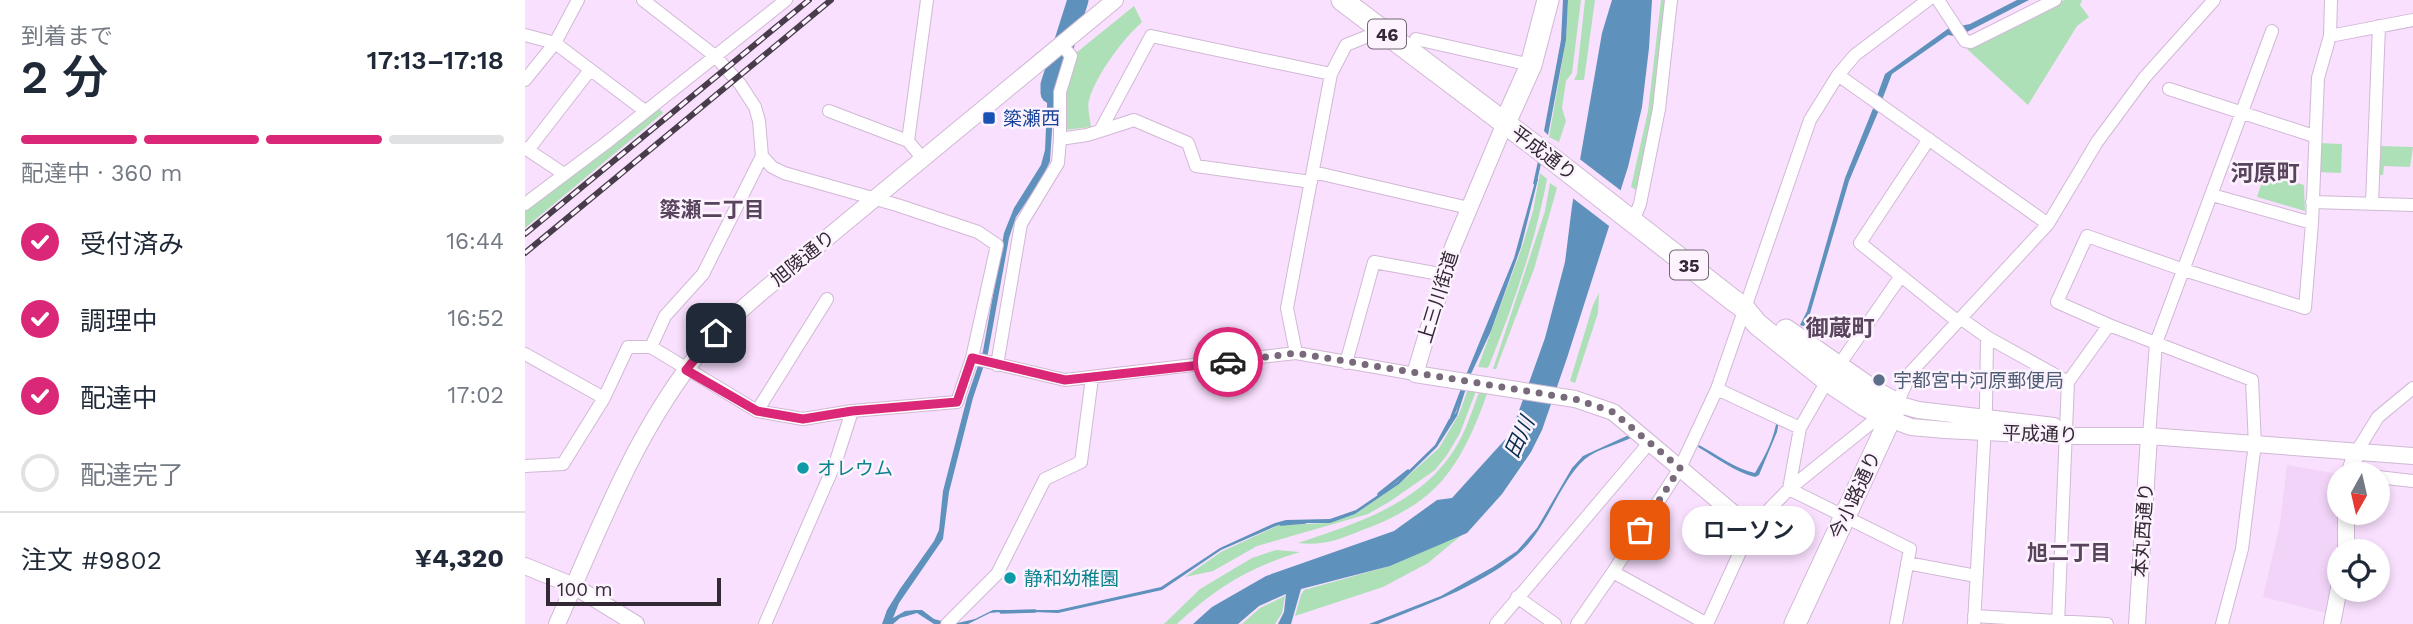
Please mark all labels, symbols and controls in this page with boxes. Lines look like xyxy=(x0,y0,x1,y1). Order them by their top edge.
road number: 46 xyxy=(1368,19,1406,48)
text: 到着まで xyxy=(21,23,113,50)
text: 17:13–17:18 xyxy=(367,45,504,75)
text: 2 分 xyxy=(21,50,108,104)
place label: 簗瀬西 xyxy=(1003,107,1060,130)
marker: 簗瀬西 xyxy=(981,110,997,126)
street label: 平成通り xyxy=(1507,121,1581,185)
text: 配達中 · 360 m xyxy=(21,160,182,187)
district label: 河原町 xyxy=(2231,160,2300,187)
district label: 簗瀬二丁目 xyxy=(660,197,765,222)
icon: check xyxy=(21,223,59,261)
street label: 旭陵通り xyxy=(766,225,840,291)
text: 16:44 xyxy=(446,228,504,255)
text: 受付済み xyxy=(80,229,184,259)
street label: 上三川街道 xyxy=(1413,248,1463,346)
road number: 35 xyxy=(1670,250,1708,279)
icon: check xyxy=(21,300,59,338)
pin xyxy=(686,303,746,363)
text: 16:52 xyxy=(447,305,504,332)
text: 調理中 xyxy=(80,306,158,336)
icon: home xyxy=(697,314,735,352)
district label: 御蔵町 xyxy=(1806,315,1875,342)
courier xyxy=(1193,327,1263,397)
icon: car xyxy=(1209,343,1247,381)
place label: 宇都宮中河原郵便局 xyxy=(1893,369,2064,392)
marker: 宇都宮中河原郵便局 xyxy=(1871,372,1887,388)
icon: check xyxy=(21,377,59,415)
text: 17:02 xyxy=(448,382,504,409)
text: 配達中 xyxy=(80,383,158,413)
water label: 田川 xyxy=(1499,411,1540,461)
street label: 平成通り xyxy=(2002,421,2078,447)
street label: 今小路通り xyxy=(1824,447,1886,543)
place label: オレウム xyxy=(817,457,893,480)
text: 配達完了 xyxy=(80,460,184,490)
marker: オレウム xyxy=(795,460,811,476)
north arrow xyxy=(2327,462,2391,525)
map controls xyxy=(2327,462,2390,602)
street label: 本丸西通り xyxy=(2128,482,2158,578)
pin xyxy=(1610,500,1670,560)
callout: ローソン xyxy=(1682,505,1815,554)
icon: bag xyxy=(1621,511,1659,549)
text: ローソン xyxy=(1703,517,1795,544)
button: locate xyxy=(2327,539,2390,602)
district label: 旭二丁目 xyxy=(2027,540,2111,565)
text: ¥4,320 xyxy=(415,543,504,573)
text: 注文 #9802 xyxy=(21,545,162,575)
place label: 静和幼稚園 xyxy=(1024,567,1119,590)
marker: 静和幼稚園 xyxy=(1002,570,1018,586)
scale bar xyxy=(546,575,721,607)
text: 100 m xyxy=(557,578,613,601)

